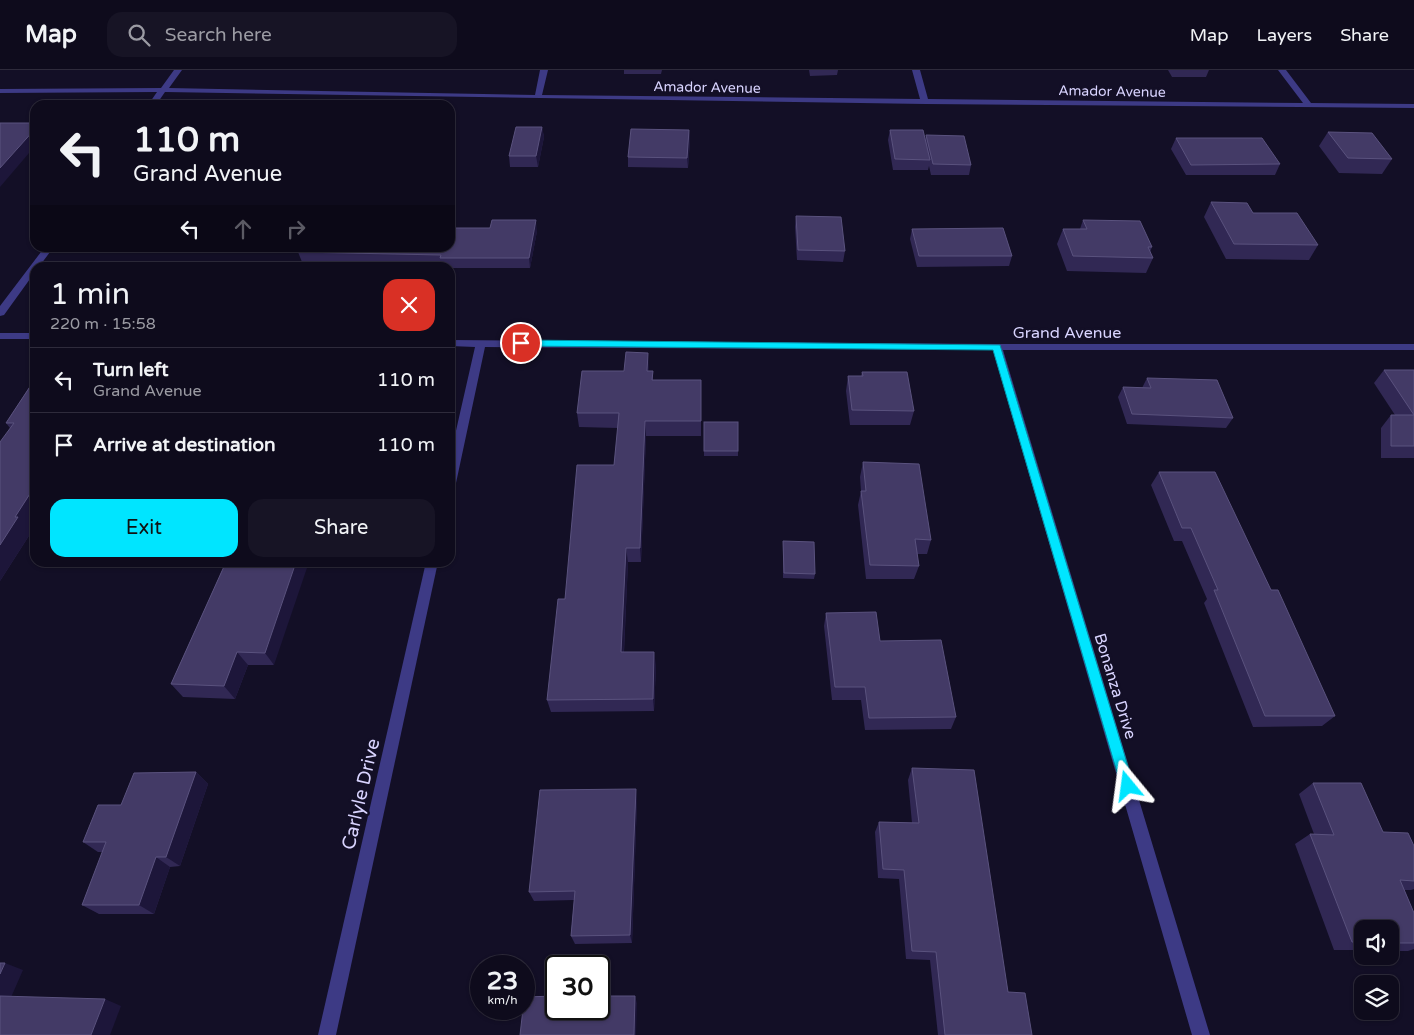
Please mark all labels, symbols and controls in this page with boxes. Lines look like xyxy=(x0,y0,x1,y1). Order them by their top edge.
search box xyxy=(107,12,457,57)
text: Map xyxy=(25,20,77,49)
icon: search xyxy=(125,21,153,49)
text: Search here xyxy=(165,24,272,46)
text: Map xyxy=(1190,24,1229,46)
text: Layers xyxy=(1257,24,1312,46)
text: Share xyxy=(1340,24,1389,46)
street label: Amador Avenue xyxy=(653,78,761,97)
street label: Amador Avenue xyxy=(1058,82,1166,101)
text: 110 m xyxy=(133,119,240,161)
icon: left xyxy=(50,120,115,185)
text: Grand Avenue xyxy=(133,161,282,187)
icon: left xyxy=(176,215,204,243)
icon: ahead xyxy=(229,215,257,243)
icon: right xyxy=(282,215,310,243)
text: 1 min xyxy=(50,276,130,313)
button: close xyxy=(383,279,435,331)
text: 220 m · 15:58 xyxy=(50,314,156,334)
pin xyxy=(500,322,542,364)
street label: Grand Avenue xyxy=(1013,323,1121,343)
icon: arrive xyxy=(507,329,535,357)
text: Turn left xyxy=(93,359,169,381)
icon: left xyxy=(50,366,78,394)
text: 110 m xyxy=(377,369,435,391)
text: Grand Avenue xyxy=(93,381,202,401)
icon: arrive xyxy=(50,431,78,459)
text: Arrive at destination xyxy=(93,434,276,456)
text: 110 m xyxy=(377,434,435,456)
button: Exit xyxy=(50,499,238,557)
button: Share xyxy=(248,499,435,557)
street label: Bonanza Drive xyxy=(1089,631,1141,742)
street label: Carlyle Drive xyxy=(338,737,384,852)
position arrow xyxy=(1101,759,1153,811)
map controls xyxy=(1354,920,1399,1020)
button: sound xyxy=(1354,920,1399,965)
speed limit sign: 30 xyxy=(545,955,610,1020)
text: 23 xyxy=(487,966,518,996)
button: layers xyxy=(1354,975,1399,1020)
text: km/h xyxy=(487,993,518,1007)

